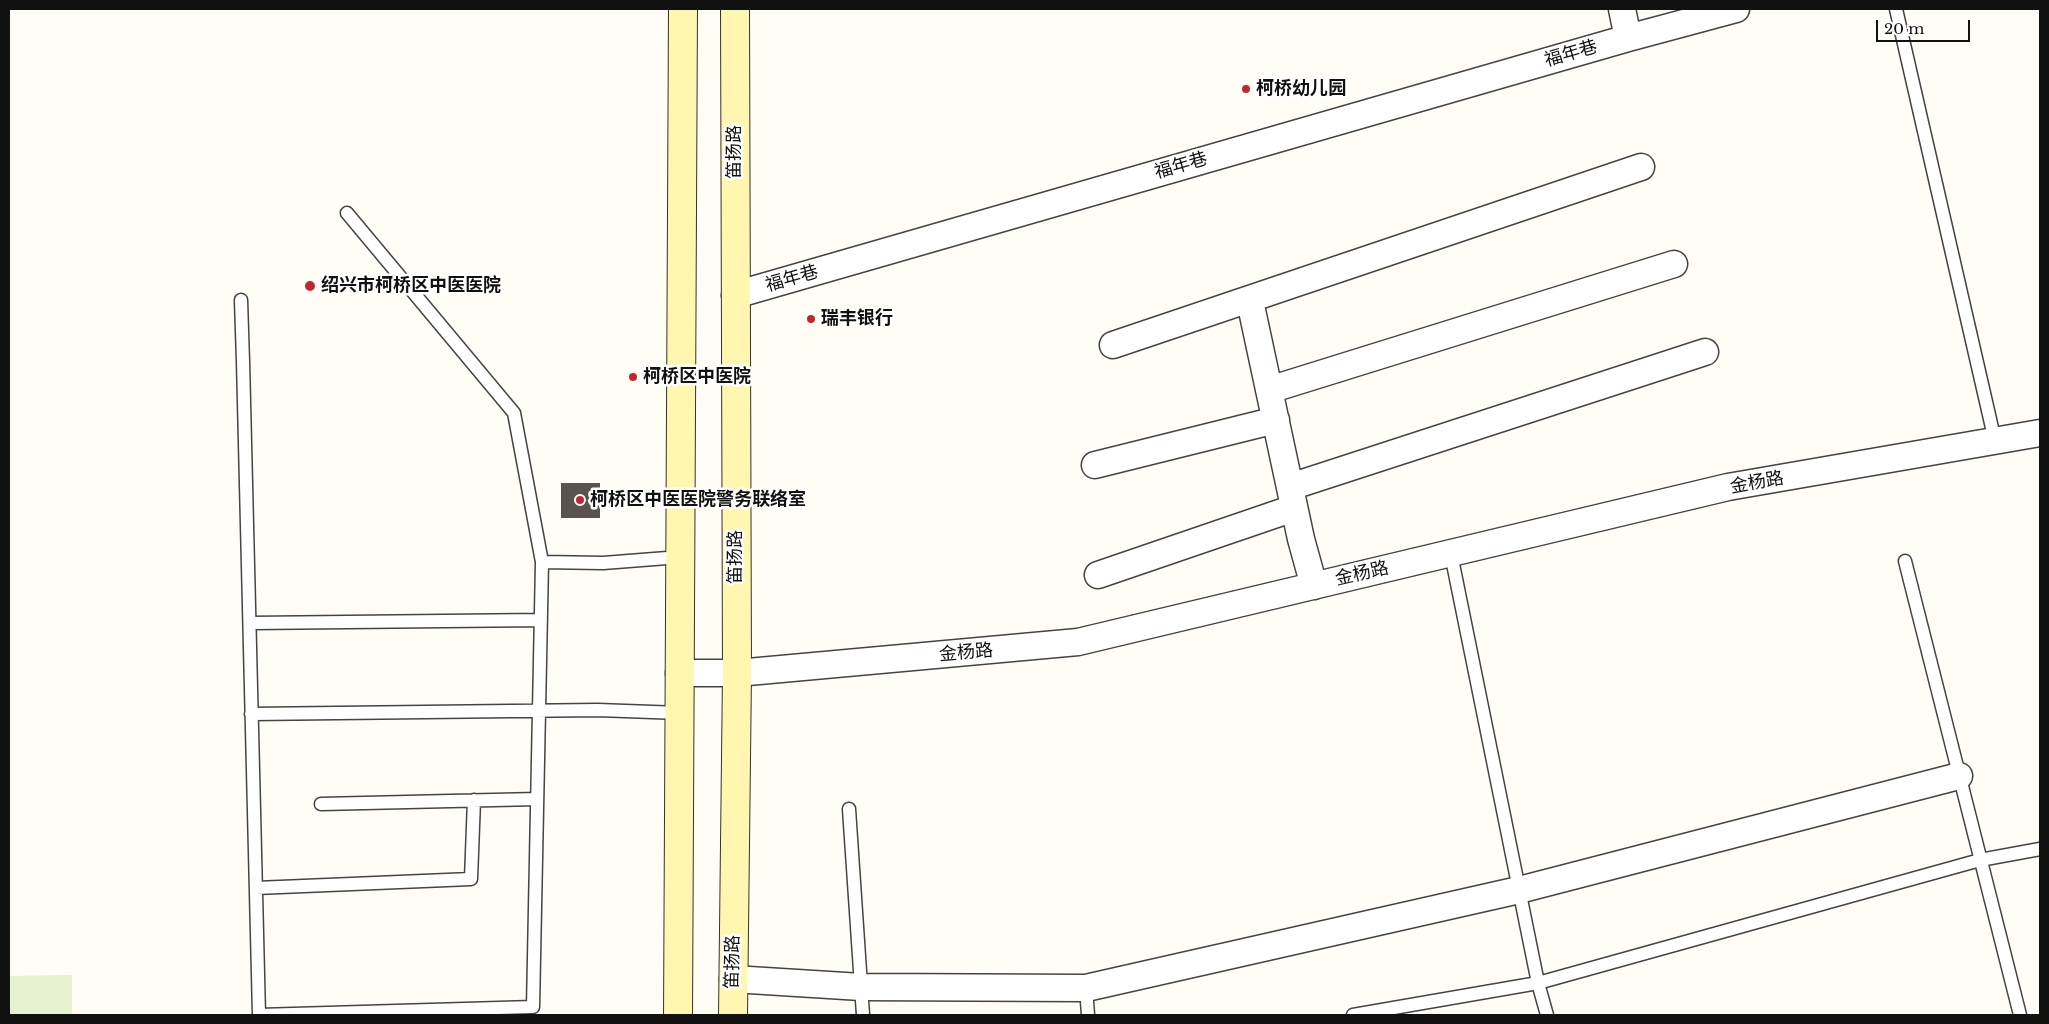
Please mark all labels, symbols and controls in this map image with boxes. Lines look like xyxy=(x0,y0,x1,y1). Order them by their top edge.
scale bar xyxy=(1879,10,1973,42)
text: 20 m xyxy=(1884,19,1924,38)
street label: 福年巷 xyxy=(1542,36,1600,72)
place label: 柯桥幼儿园 xyxy=(1256,78,1346,100)
marker: 柯桥幼儿园 xyxy=(1240,83,1252,95)
street label: 笛扬路 xyxy=(724,125,746,179)
street label: 福年巷 xyxy=(1152,148,1210,184)
street label: 福年巷 xyxy=(763,261,821,297)
place label: 绍兴市柯桥区中医医院 xyxy=(321,275,501,297)
marker: 绍兴市柯桥区中医医院 xyxy=(303,279,317,293)
place label: 瑞丰银行 xyxy=(821,308,893,330)
marker: 瑞丰银行 xyxy=(805,313,817,325)
place label: 柯桥区中医院 xyxy=(643,366,751,388)
marker: 柯桥区中医院 xyxy=(627,371,639,383)
street label: 金杨路 xyxy=(1729,468,1785,498)
place label: 柯桥区中医医院警务联络室 xyxy=(590,489,806,511)
marker: 柯桥区中医医院警务联络室 xyxy=(574,494,586,506)
street label: 笛扬路 xyxy=(725,530,747,584)
street label: 金杨路 xyxy=(1333,557,1391,591)
street label: 金杨路 xyxy=(938,640,994,666)
street label: 笛扬路 xyxy=(722,935,744,989)

